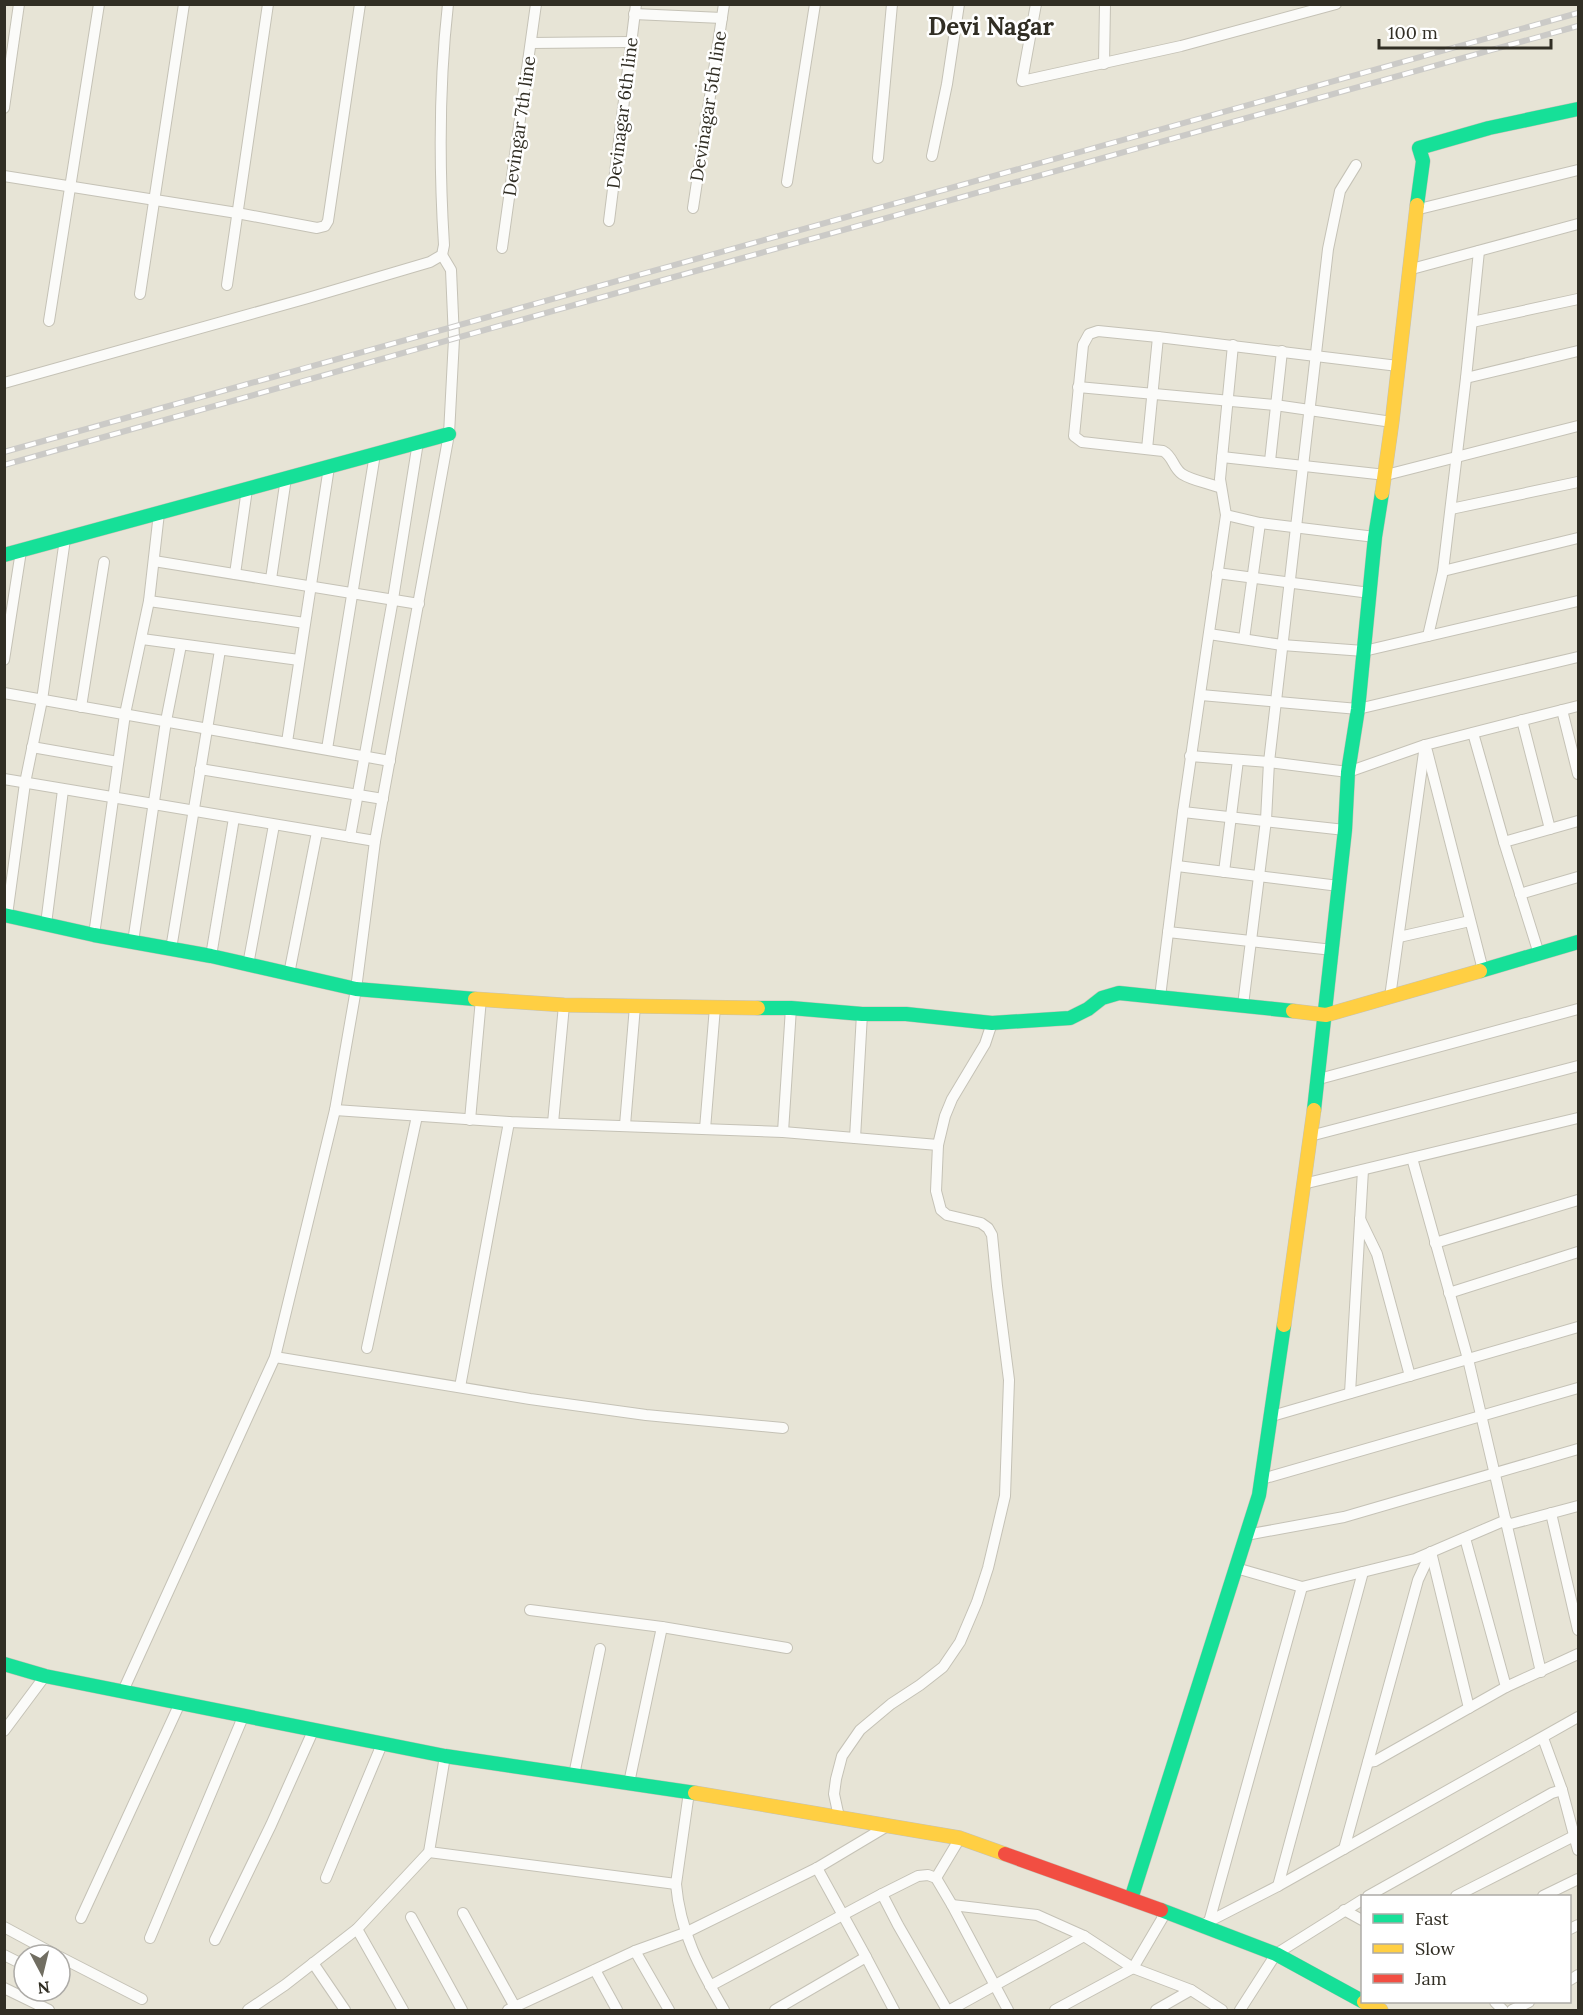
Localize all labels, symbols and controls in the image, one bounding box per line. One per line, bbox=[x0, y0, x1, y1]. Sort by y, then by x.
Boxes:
district label: Devi Nagar bbox=[928, 11, 1054, 42]
scale bar bbox=[1379, 12, 1552, 50]
text: 100 m bbox=[1388, 21, 1438, 44]
street label: Devinagar 5th line bbox=[685, 29, 731, 183]
street label: Devinagar 6th line bbox=[601, 36, 643, 190]
street label: Devingar 7th line bbox=[498, 54, 540, 198]
legend bbox=[1361, 1895, 1571, 2003]
text: Fast bbox=[1415, 1907, 1449, 1930]
text: Slow bbox=[1415, 1937, 1455, 1960]
north arrow bbox=[12, 1943, 72, 2003]
text: Jam bbox=[1414, 1967, 1447, 1990]
text: N bbox=[36, 1977, 51, 1999]

